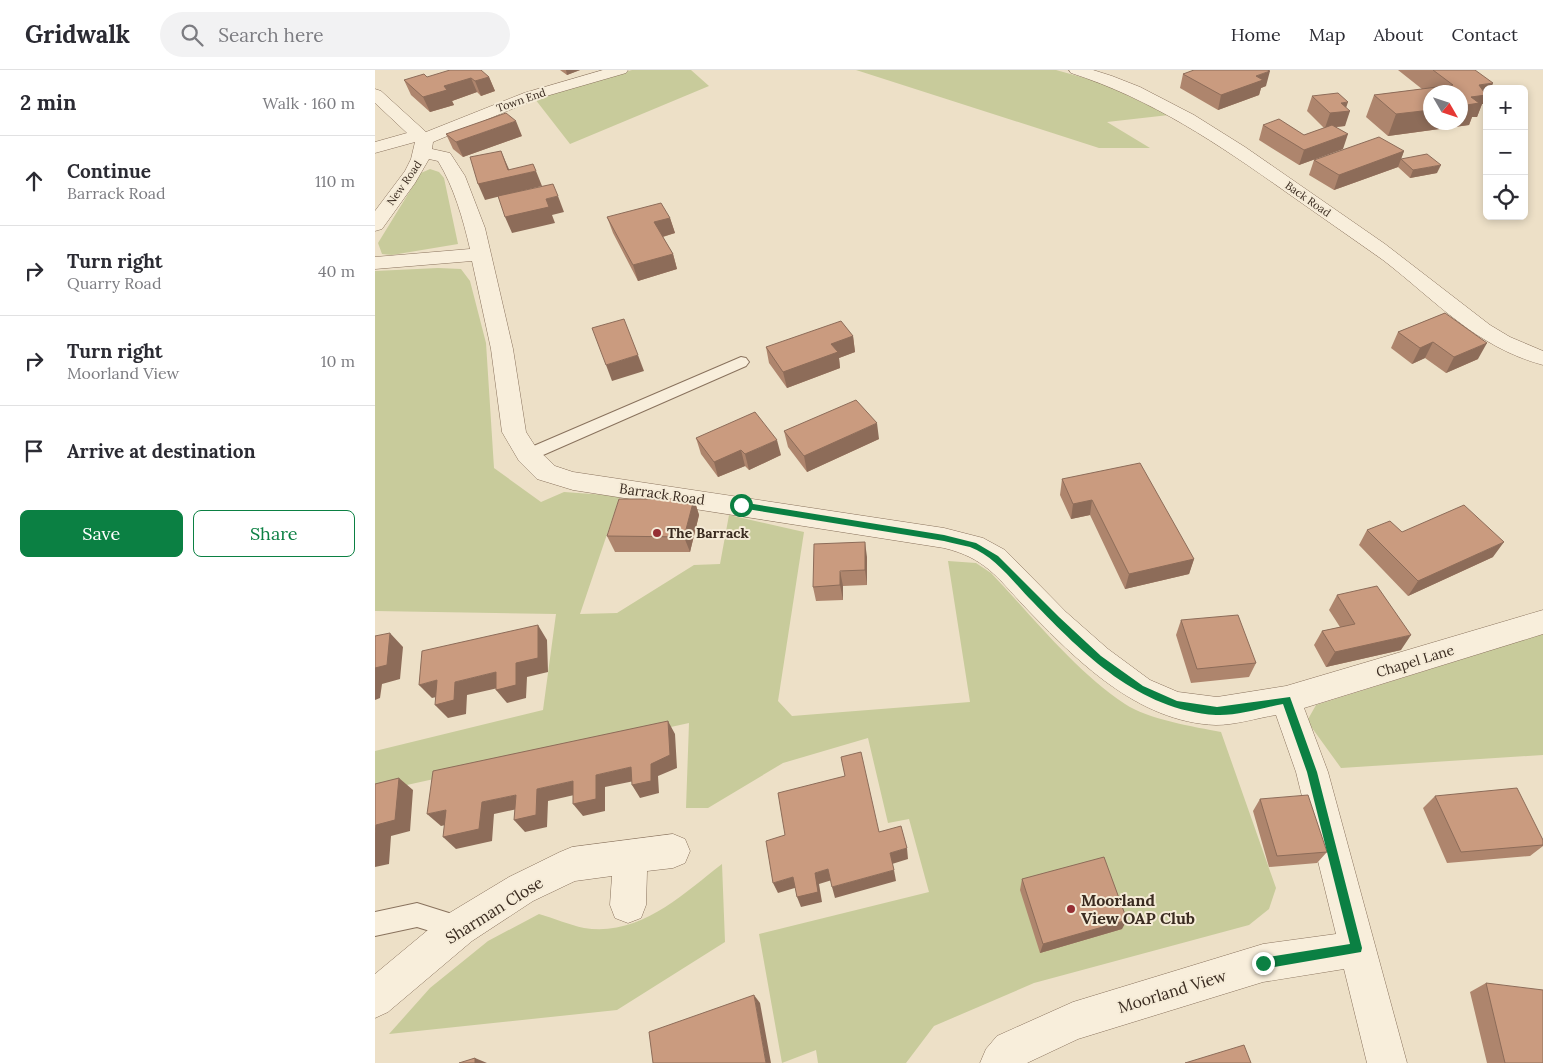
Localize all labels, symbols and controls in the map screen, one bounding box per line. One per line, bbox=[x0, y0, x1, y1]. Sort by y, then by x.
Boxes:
search box bbox=[160, 12, 510, 57]
text: Gridwalk bbox=[25, 19, 130, 50]
icon: search bbox=[178, 21, 206, 49]
text: Search here bbox=[218, 23, 324, 47]
text: Home bbox=[1231, 23, 1281, 46]
text: Map bbox=[1309, 23, 1345, 46]
text: About bbox=[1373, 23, 1423, 46]
text: Contact bbox=[1451, 23, 1518, 46]
street label: Town End bbox=[494, 85, 548, 115]
north arrow bbox=[1423, 85, 1468, 130]
map controls bbox=[1483, 85, 1528, 220]
button: + bbox=[1483, 85, 1528, 130]
text: 2 min bbox=[20, 89, 76, 116]
text: Walk · 160 m bbox=[263, 93, 355, 113]
button: − bbox=[1483, 130, 1528, 175]
street label: New Road bbox=[384, 158, 425, 208]
text: Continue bbox=[67, 159, 151, 183]
icon: ahead bbox=[20, 167, 48, 195]
text: 110 m bbox=[315, 171, 355, 191]
button: locate bbox=[1483, 175, 1528, 220]
street label: Back Road bbox=[1282, 178, 1334, 220]
text: Barrack Road bbox=[67, 183, 166, 203]
text: Turn right bbox=[67, 249, 163, 273]
icon: right bbox=[20, 257, 48, 285]
text: 40 m bbox=[318, 261, 355, 281]
text: Quarry Road bbox=[67, 273, 161, 293]
text: Turn right bbox=[67, 339, 163, 363]
icon: right bbox=[20, 347, 48, 375]
text: 10 m bbox=[321, 351, 355, 371]
text: Moorland View bbox=[67, 363, 179, 383]
icon: arrive bbox=[20, 437, 48, 465]
text: Arrive at destination bbox=[67, 439, 256, 463]
street label: Barrack Road bbox=[618, 479, 706, 509]
route start bbox=[730, 494, 753, 517]
button: Save bbox=[20, 510, 183, 557]
button: Share bbox=[193, 510, 355, 557]
place label: The Barrack bbox=[667, 524, 750, 542]
marker: The Barrack bbox=[651, 527, 663, 539]
street label: Chapel Lane bbox=[1374, 640, 1457, 681]
street label: Sharman Close bbox=[442, 872, 547, 948]
place label: Moorland View OAP Club bbox=[1081, 890, 1195, 928]
marker: Moorland View OAP Club bbox=[1065, 903, 1077, 915]
route end bbox=[1252, 952, 1275, 975]
street label: Moorland View bbox=[1115, 965, 1229, 1017]

